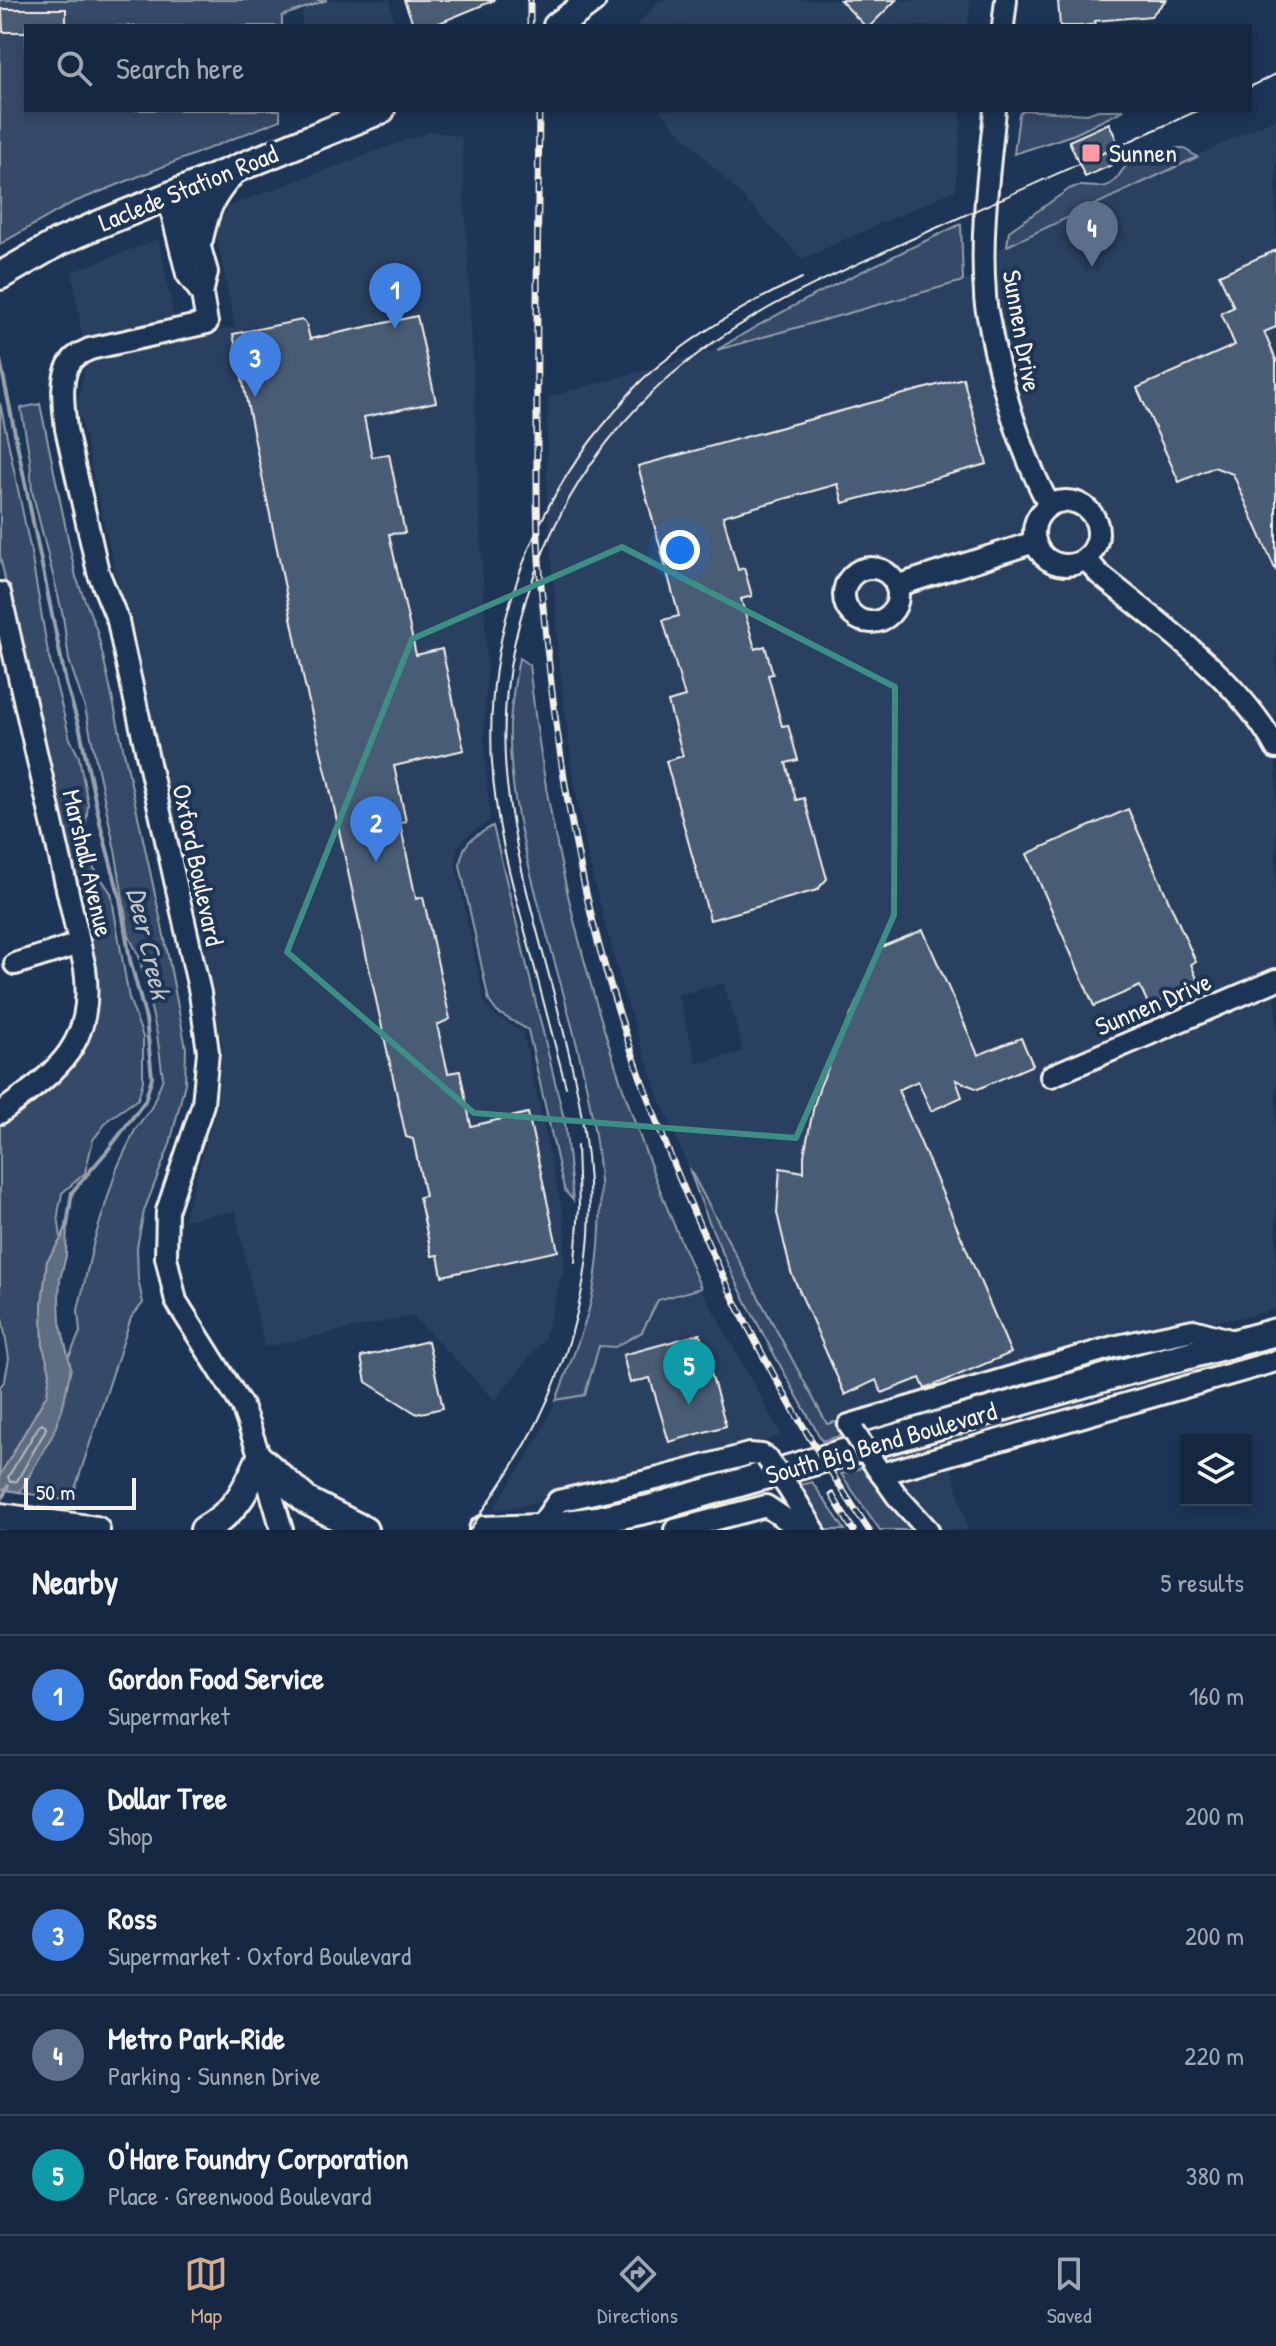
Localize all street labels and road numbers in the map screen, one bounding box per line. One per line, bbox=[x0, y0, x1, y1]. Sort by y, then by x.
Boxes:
street label: Laclede Station Road bbox=[93, 136, 283, 239]
street label: Sunnen Drive bbox=[995, 267, 1050, 394]
street label: Oxford Boulevard bbox=[164, 781, 233, 949]
street label: Marshall Avenue bbox=[55, 786, 122, 940]
street label: Sunnen Drive bbox=[1089, 963, 1216, 1044]
street label: South Big Bend Boulevard bbox=[761, 1393, 1000, 1492]

